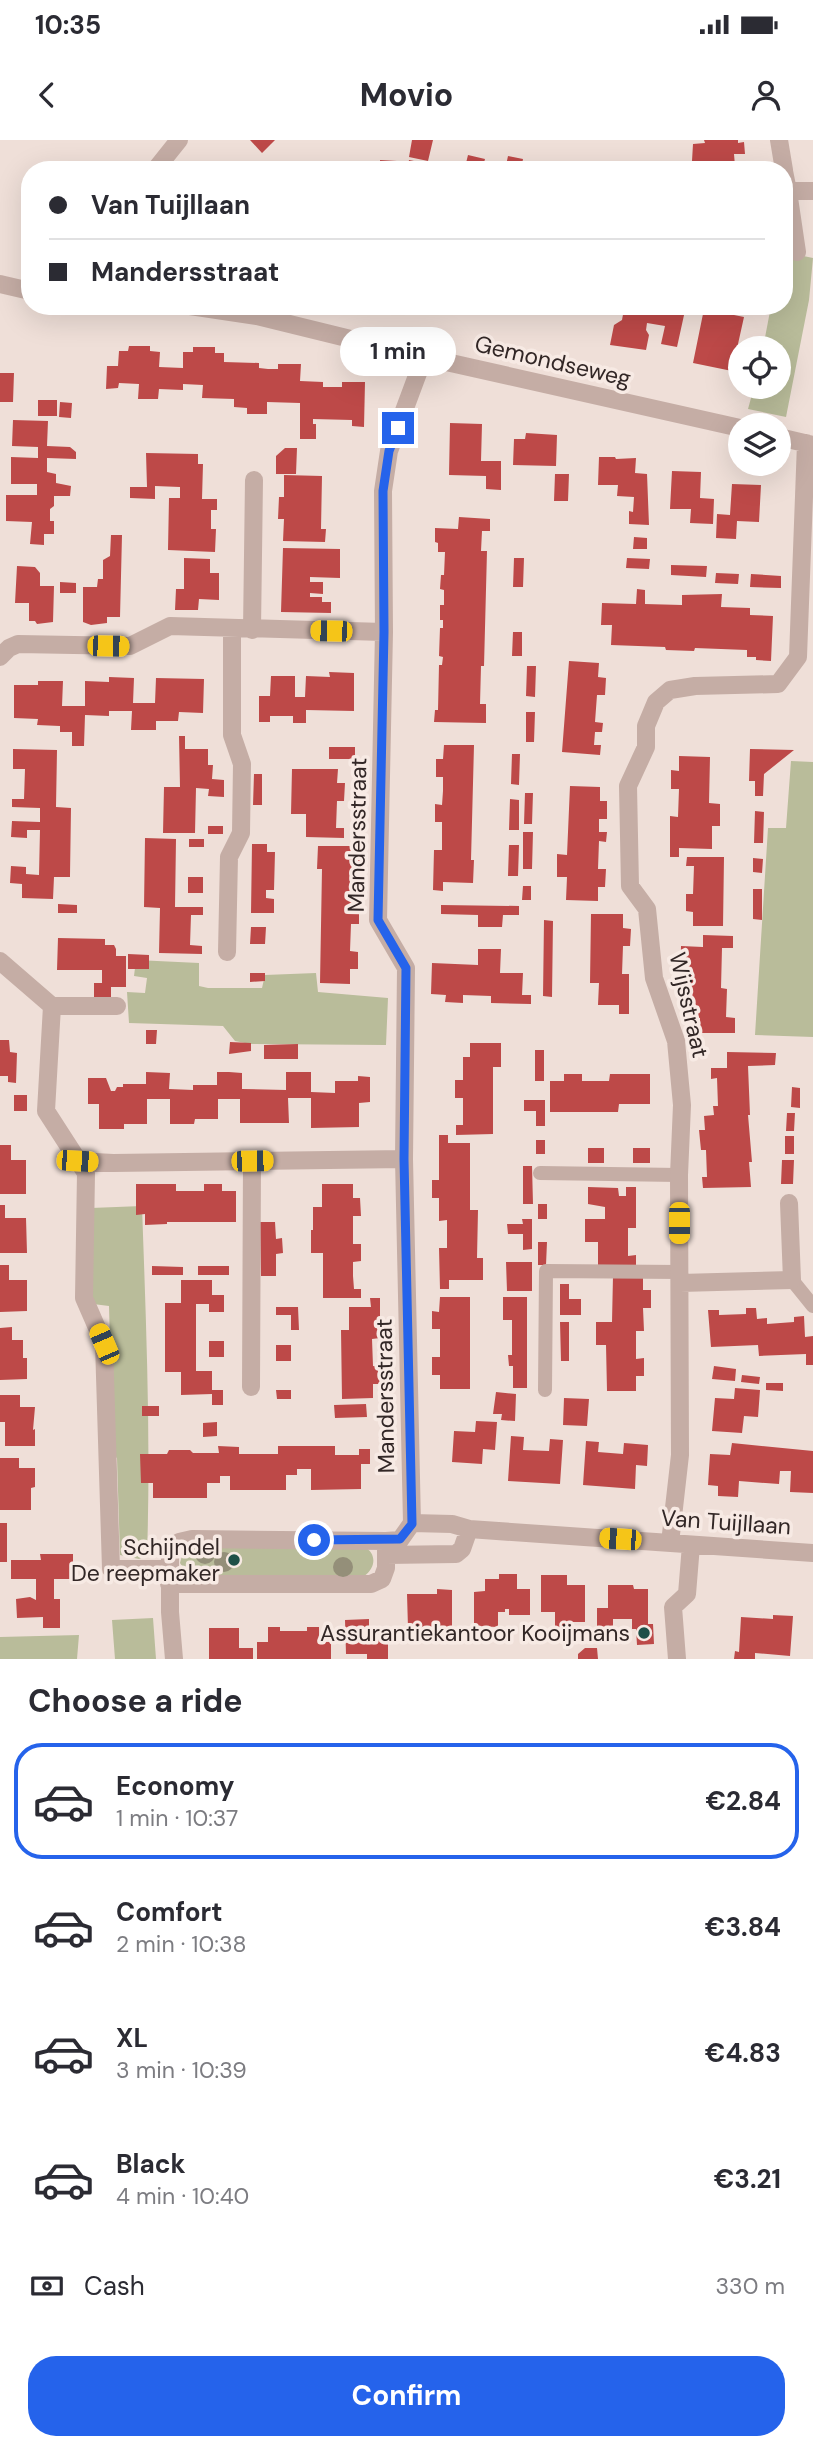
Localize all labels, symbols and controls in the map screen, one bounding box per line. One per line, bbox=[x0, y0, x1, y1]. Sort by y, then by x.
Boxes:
text: 10:35 bbox=[35, 8, 101, 42]
text: Movio bbox=[360, 74, 453, 116]
icon: back bbox=[28, 76, 66, 114]
icon: person bbox=[747, 76, 785, 114]
text: Van Tuijllaan bbox=[91, 188, 250, 222]
text: Mandersstraat bbox=[91, 255, 279, 289]
callout: 1 min bbox=[340, 327, 456, 376]
street label: Gemondseweg bbox=[472, 328, 634, 394]
text: 1 min bbox=[370, 336, 426, 366]
map controls bbox=[728, 336, 791, 476]
button: locate bbox=[728, 336, 791, 399]
route end bbox=[382, 412, 414, 444]
button: layers bbox=[728, 413, 791, 476]
car bbox=[310, 620, 353, 642]
car bbox=[87, 635, 130, 657]
street label: Mandersstraat bbox=[341, 757, 373, 913]
street label: Wijsstraat bbox=[662, 949, 716, 1061]
car bbox=[56, 1149, 99, 1173]
car bbox=[231, 1150, 274, 1172]
car bbox=[669, 1202, 690, 1244]
street label: Mandersstraat bbox=[369, 1318, 401, 1474]
car bbox=[87, 1321, 122, 1367]
street label: Van Tuijllaan bbox=[660, 1502, 792, 1542]
route start bbox=[298, 1524, 330, 1556]
car bbox=[599, 1527, 642, 1551]
place label: Schijndel De reepmaker bbox=[71, 1532, 220, 1588]
marker: Schijndel De reepmaker bbox=[226, 1552, 242, 1568]
place label: Assurantiekantoor Kooijmans bbox=[320, 1618, 630, 1648]
marker: Assurantiekantoor Kooijmans bbox=[636, 1625, 652, 1641]
text: Choose a ride bbox=[28, 1680, 243, 1722]
text: Economy bbox=[116, 1769, 234, 1803]
icon: car bbox=[32, 1770, 95, 1833]
text: €2.84 bbox=[706, 1784, 781, 1818]
text: 1 min · 10:37 bbox=[116, 1803, 238, 1833]
text: Comfort bbox=[116, 1895, 222, 1929]
icon: car bbox=[32, 1896, 95, 1959]
text: €3.84 bbox=[705, 1910, 781, 1944]
text: 2 min · 10:38 bbox=[116, 1929, 247, 1959]
text: XL bbox=[116, 2021, 148, 2055]
icon: car bbox=[32, 2022, 95, 2085]
text: €4.83 bbox=[705, 2036, 781, 2070]
text: 3 min · 10:39 bbox=[116, 2055, 247, 2085]
text: Black bbox=[116, 2147, 186, 2181]
icon: car bbox=[32, 2148, 95, 2211]
text: €3.21 bbox=[714, 2162, 781, 2196]
text: 4 min · 10:40 bbox=[116, 2181, 249, 2211]
icon: cash bbox=[28, 2267, 66, 2305]
text: Cash bbox=[84, 2269, 145, 2303]
text: 330 m bbox=[715, 2271, 785, 2301]
button: Confirm bbox=[28, 2356, 785, 2436]

